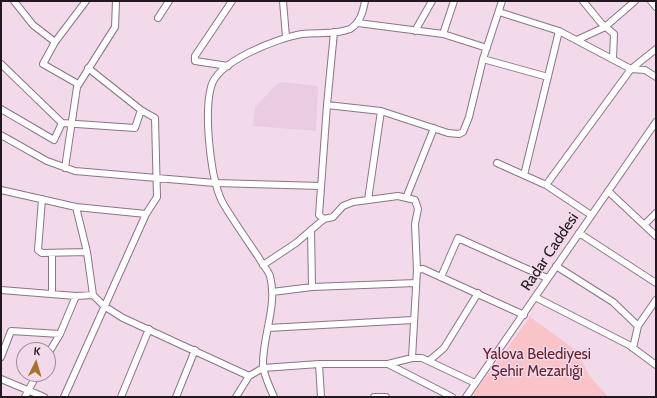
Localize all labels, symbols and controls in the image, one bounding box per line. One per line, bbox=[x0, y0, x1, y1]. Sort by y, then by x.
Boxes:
street label: Radar Caddesi bbox=[517, 210, 583, 294]
north arrow bbox=[16, 342, 56, 382]
text: K bbox=[33, 344, 41, 358]
park label: Yalova Belediyesi Şehir Mezarlığı bbox=[483, 346, 591, 381]

